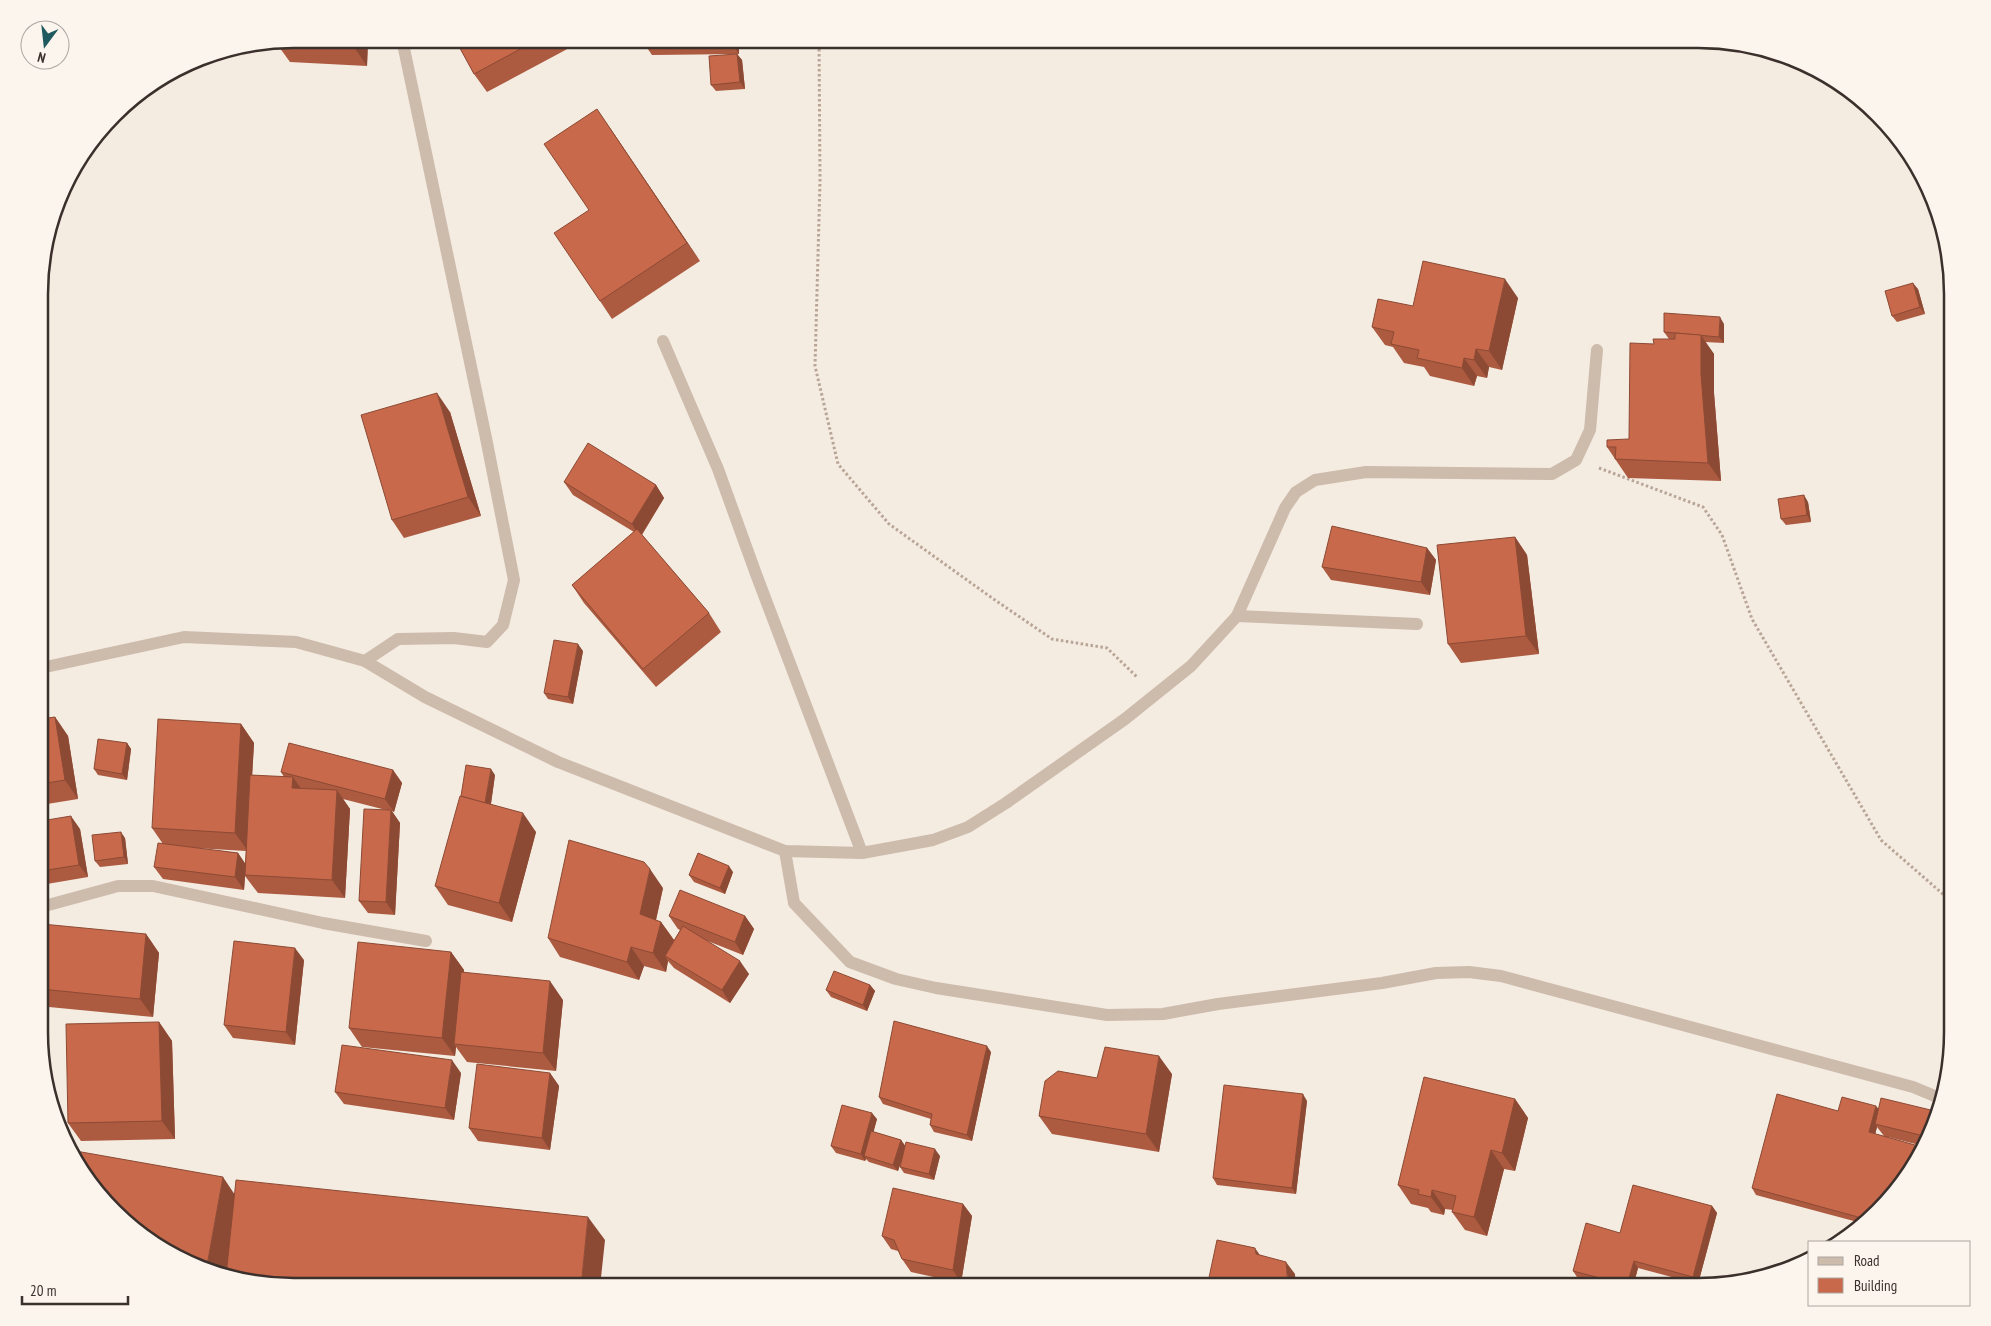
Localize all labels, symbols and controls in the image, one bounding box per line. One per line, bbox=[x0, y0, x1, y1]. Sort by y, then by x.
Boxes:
north arrow bbox=[20, 20, 70, 70]
text: N bbox=[36, 48, 48, 67]
legend bbox=[1808, 1241, 1971, 1306]
text: Road bbox=[1854, 1251, 1880, 1270]
scale bar bbox=[22, 1274, 129, 1306]
text: Building bbox=[1854, 1276, 1897, 1295]
text: 20 m bbox=[30, 1281, 56, 1300]

